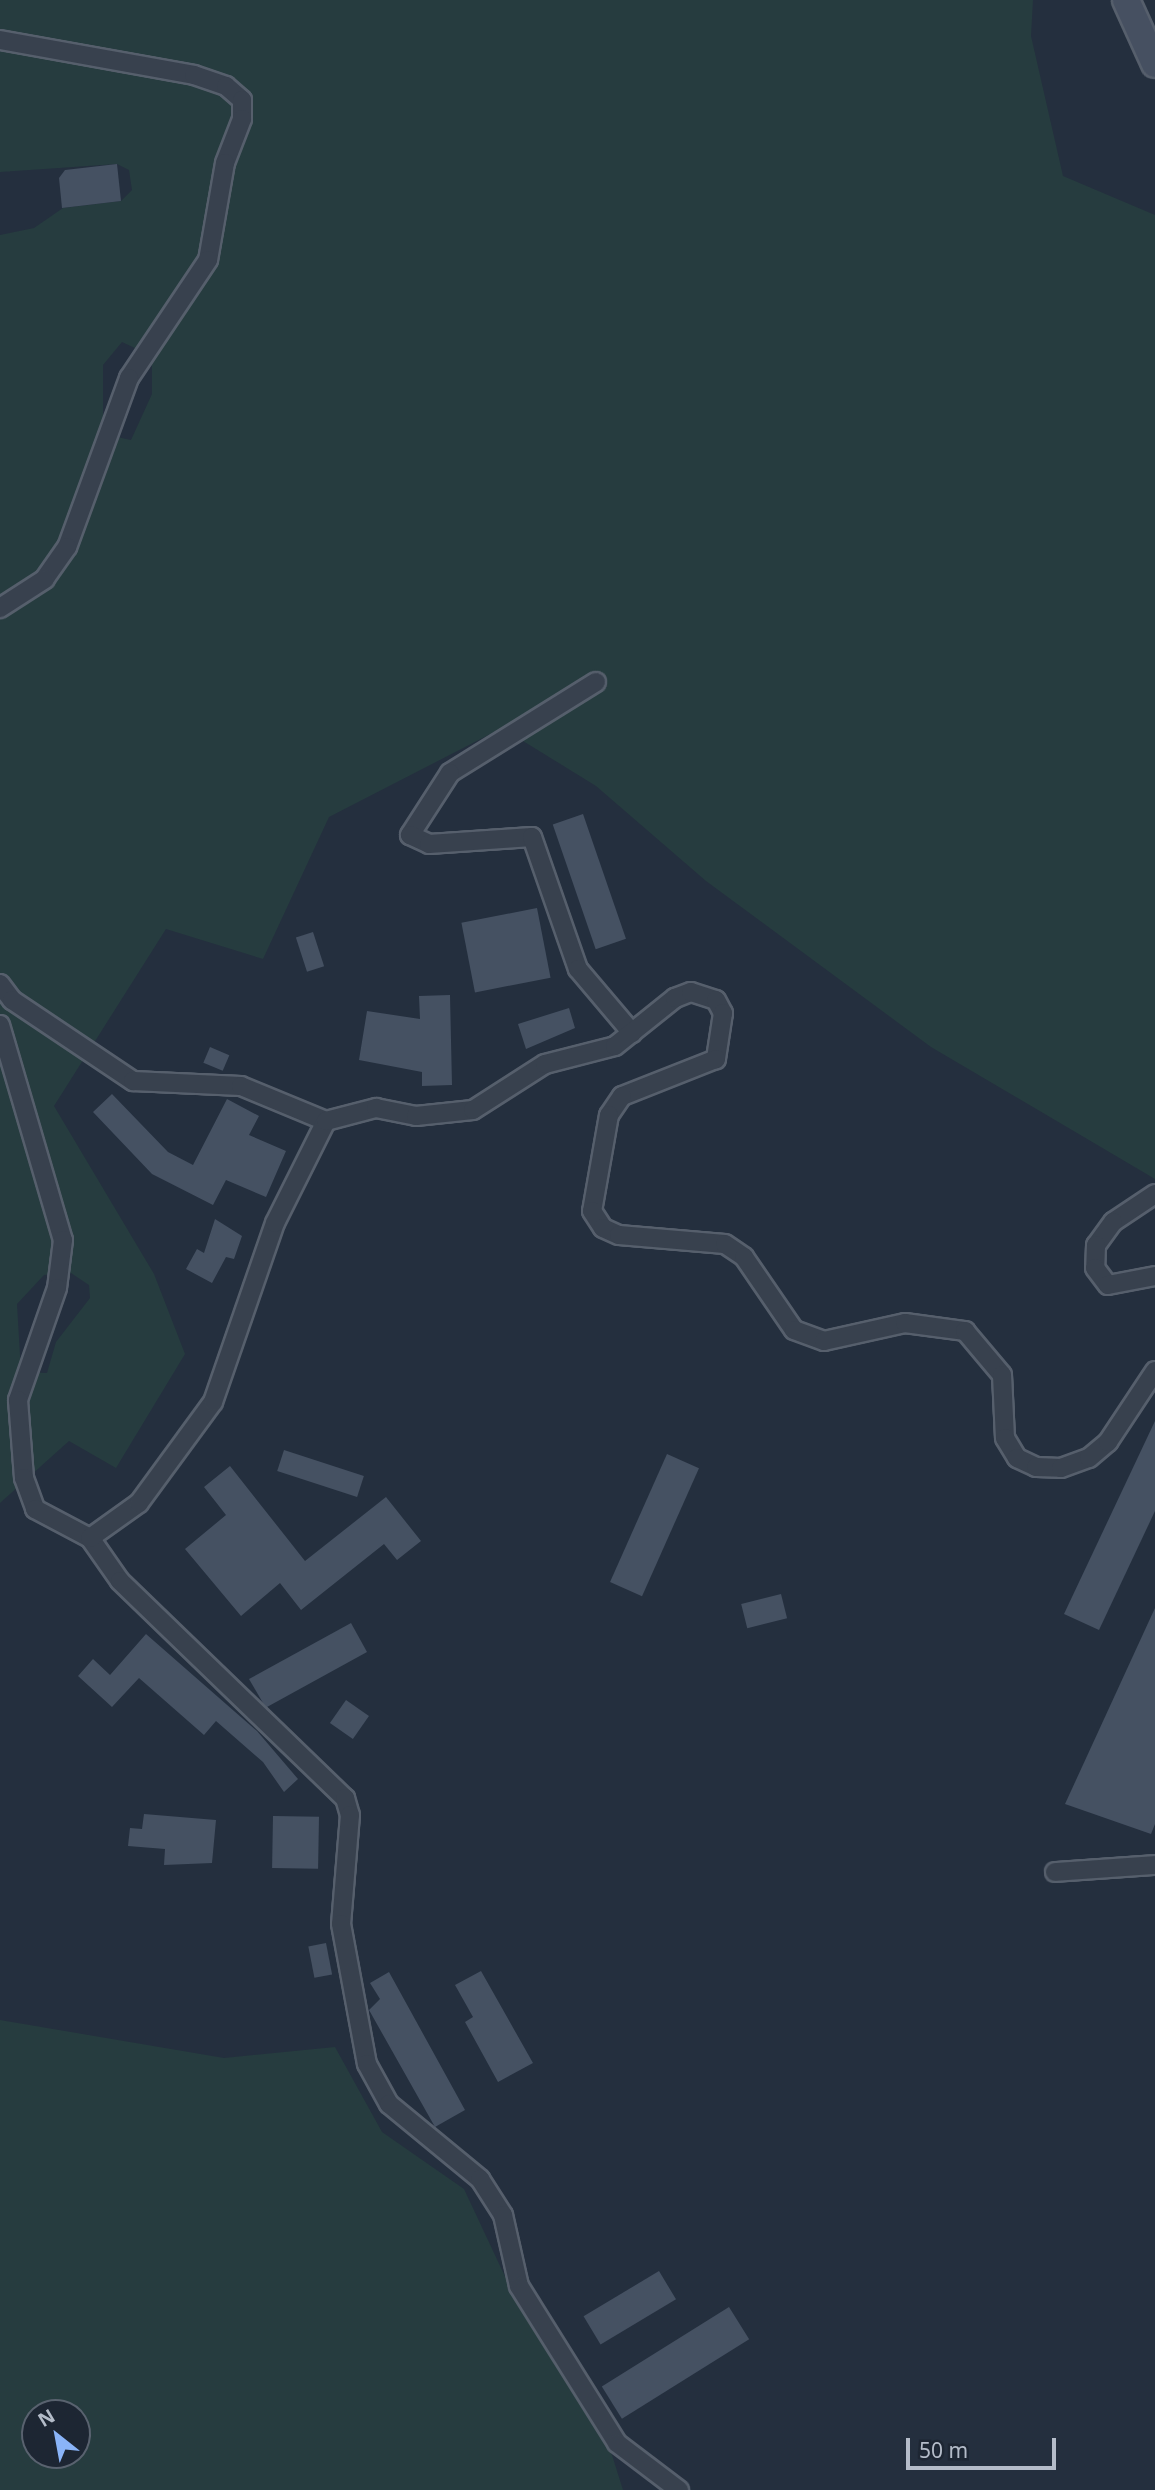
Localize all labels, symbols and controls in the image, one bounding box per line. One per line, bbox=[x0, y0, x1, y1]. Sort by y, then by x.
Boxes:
north arrow bbox=[21, 2399, 91, 2469]
text: N bbox=[33, 2403, 60, 2433]
scale bar bbox=[910, 2424, 1060, 2468]
text: 50 m bbox=[919, 2436, 968, 2464]

